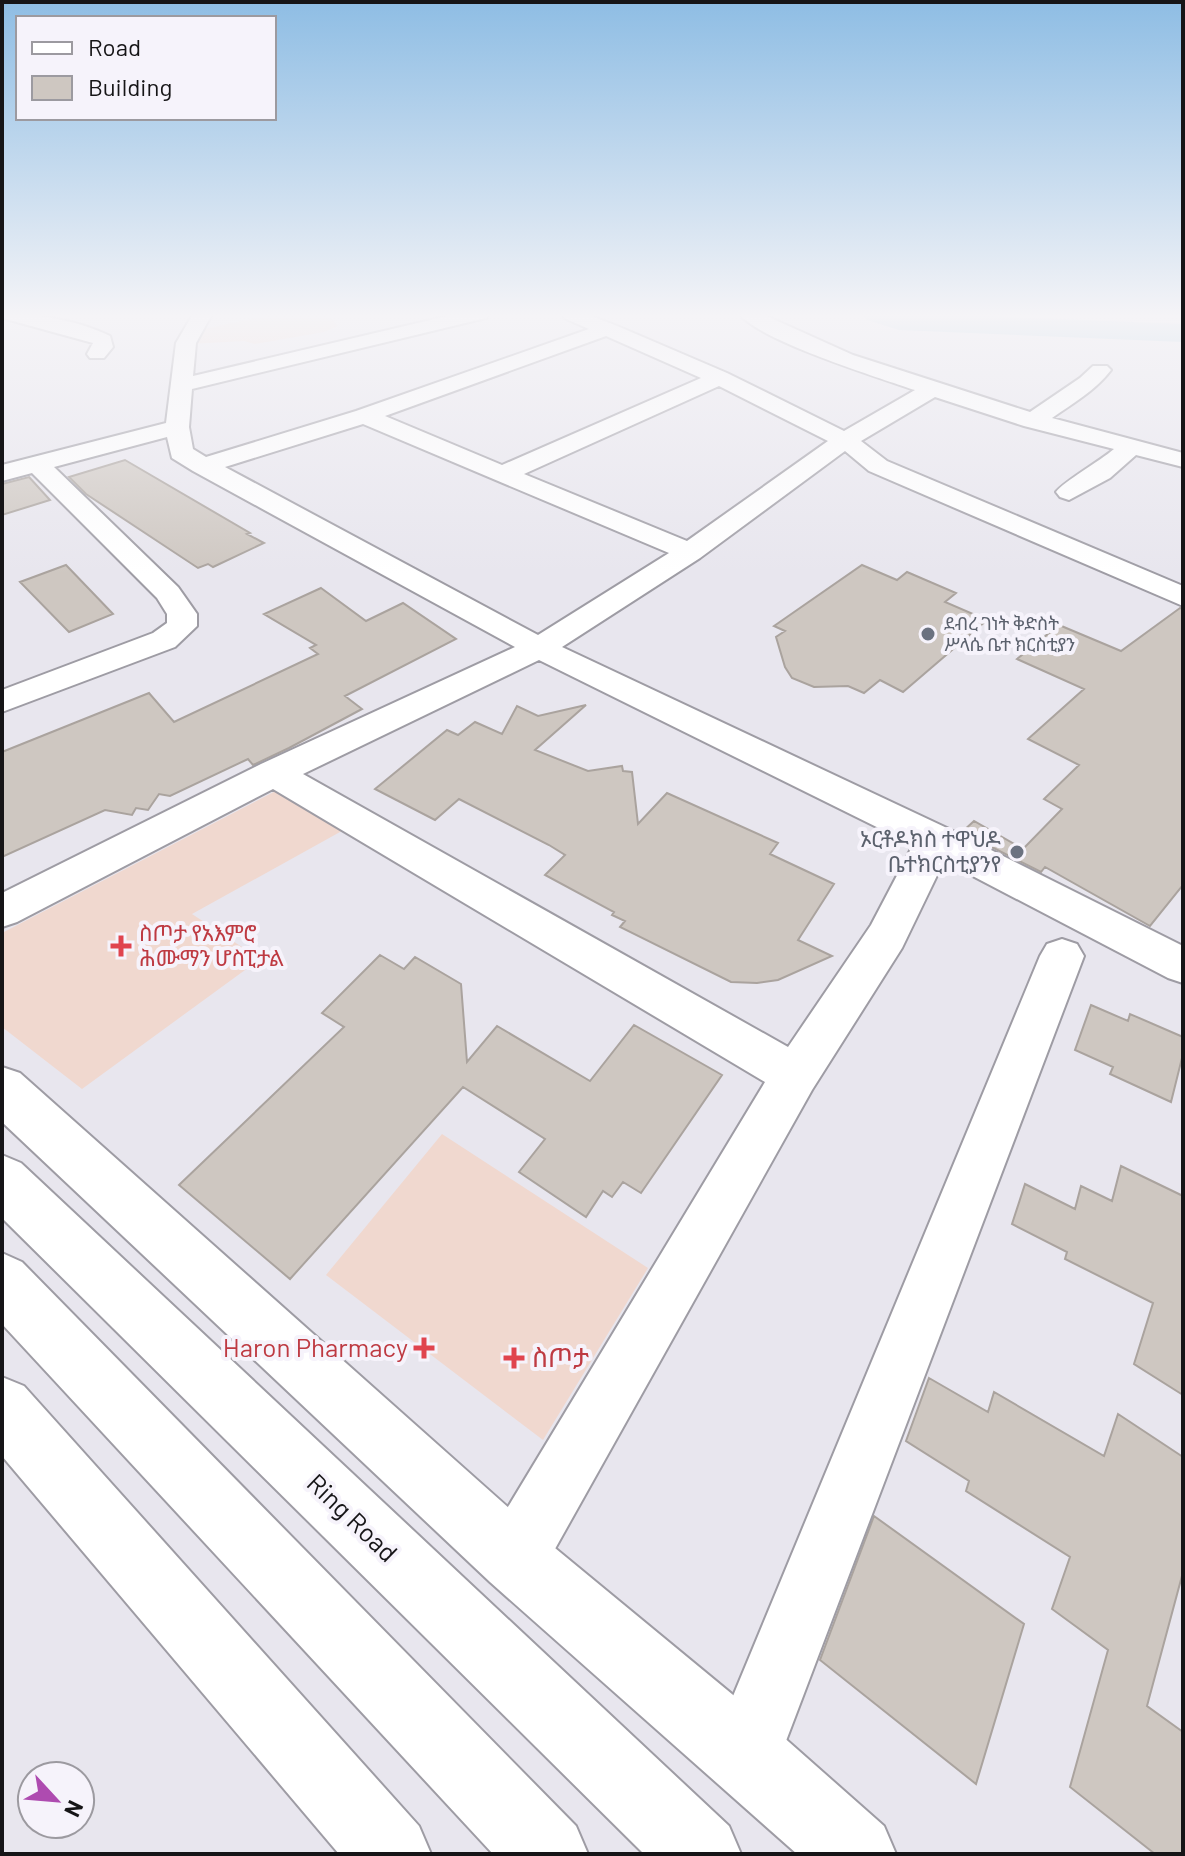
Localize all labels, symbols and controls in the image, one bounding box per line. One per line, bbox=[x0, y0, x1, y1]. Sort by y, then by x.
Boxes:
legend bbox=[16, 16, 276, 120]
text: Road bbox=[88, 32, 141, 61]
text: Building bbox=[88, 72, 172, 101]
place label: ደብረ ገነት ቅድስት ሥላሴ ቤተ ክርስቲያን bbox=[944, 612, 1075, 655]
marker: ደብረ ገነት ቅድስት ሥላሴ ቤተ ክርስቲያን bbox=[919, 625, 937, 643]
place label: ኦርቶዶክስ ተዋህዶ ቤተክርስቲያንየ bbox=[860, 825, 1001, 876]
marker: ኦርቶዶክስ ተዋህዶ ቤተክርስቲያንየ bbox=[1008, 843, 1026, 861]
place label: ስጦታ የአእምሮ ሕሙማን ሆስፒታል bbox=[139, 919, 284, 970]
marker: ስጦታ የአእምሮ ሕሙማን ሆስፒታል bbox=[110, 935, 132, 957]
place label: Haron Pharmacy bbox=[223, 1331, 408, 1362]
marker: Haron Pharmacy bbox=[415, 1339, 433, 1357]
place label: ስጦታ bbox=[532, 1341, 589, 1372]
marker: ስጦታ bbox=[503, 1347, 525, 1369]
street label: Ring Road bbox=[302, 1466, 405, 1567]
north arrow bbox=[16, 1760, 96, 1840]
text: N bbox=[60, 1797, 90, 1821]

